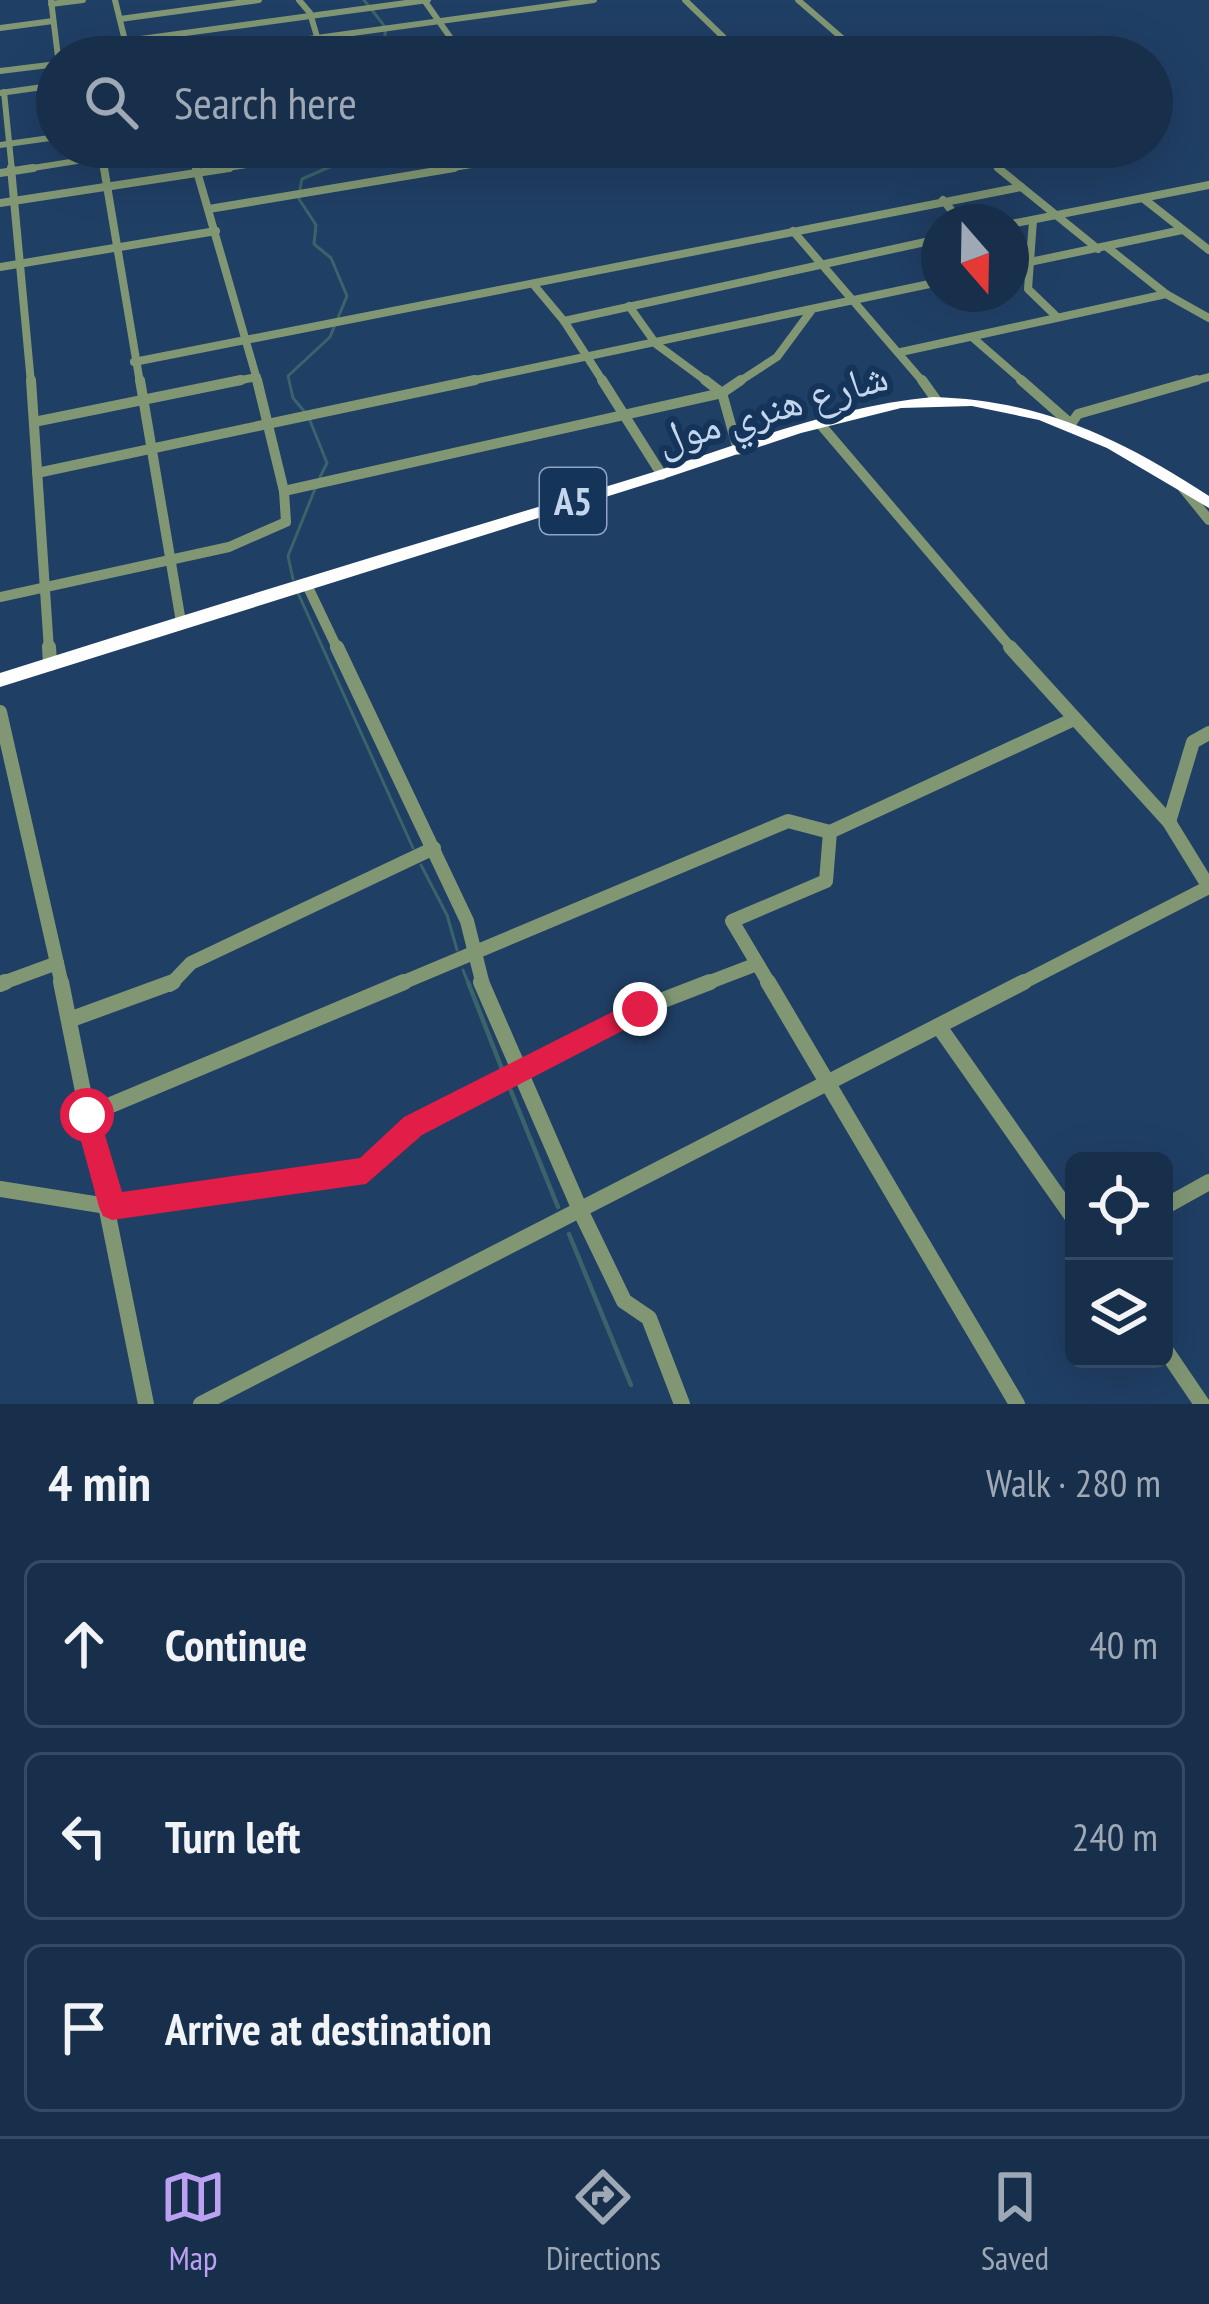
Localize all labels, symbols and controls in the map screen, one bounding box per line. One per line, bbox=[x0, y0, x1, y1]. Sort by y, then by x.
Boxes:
search box bbox=[36, 36, 1173, 168]
icon: search bbox=[78, 69, 144, 135]
text: Search here bbox=[174, 73, 357, 131]
north arrow bbox=[921, 204, 1029, 312]
street label: شارع هنري مول bbox=[650, 347, 896, 472]
road number: A5 bbox=[540, 468, 606, 534]
route end bbox=[613, 982, 667, 1036]
route start bbox=[60, 1088, 114, 1142]
map controls bbox=[1065, 1152, 1173, 1368]
button: locate bbox=[1065, 1152, 1173, 1260]
button: layers bbox=[1065, 1260, 1173, 1368]
text: 4 min bbox=[48, 1449, 151, 1515]
text: Walk · 280 m bbox=[986, 1457, 1161, 1508]
icon: ahead bbox=[51, 1611, 117, 1677]
text: Continue bbox=[165, 1615, 307, 1673]
text: 40 m bbox=[1089, 1619, 1158, 1670]
icon: left bbox=[51, 1803, 117, 1869]
text: Turn left bbox=[165, 1807, 300, 1865]
text: 240 m bbox=[1072, 1811, 1158, 1862]
icon: arrive bbox=[51, 1995, 117, 2061]
text: Arrive at destination bbox=[165, 1999, 492, 2057]
tab: Map bbox=[160, 2164, 226, 2279]
tab: Directions bbox=[546, 2164, 661, 2279]
tab: Saved bbox=[981, 2164, 1049, 2279]

